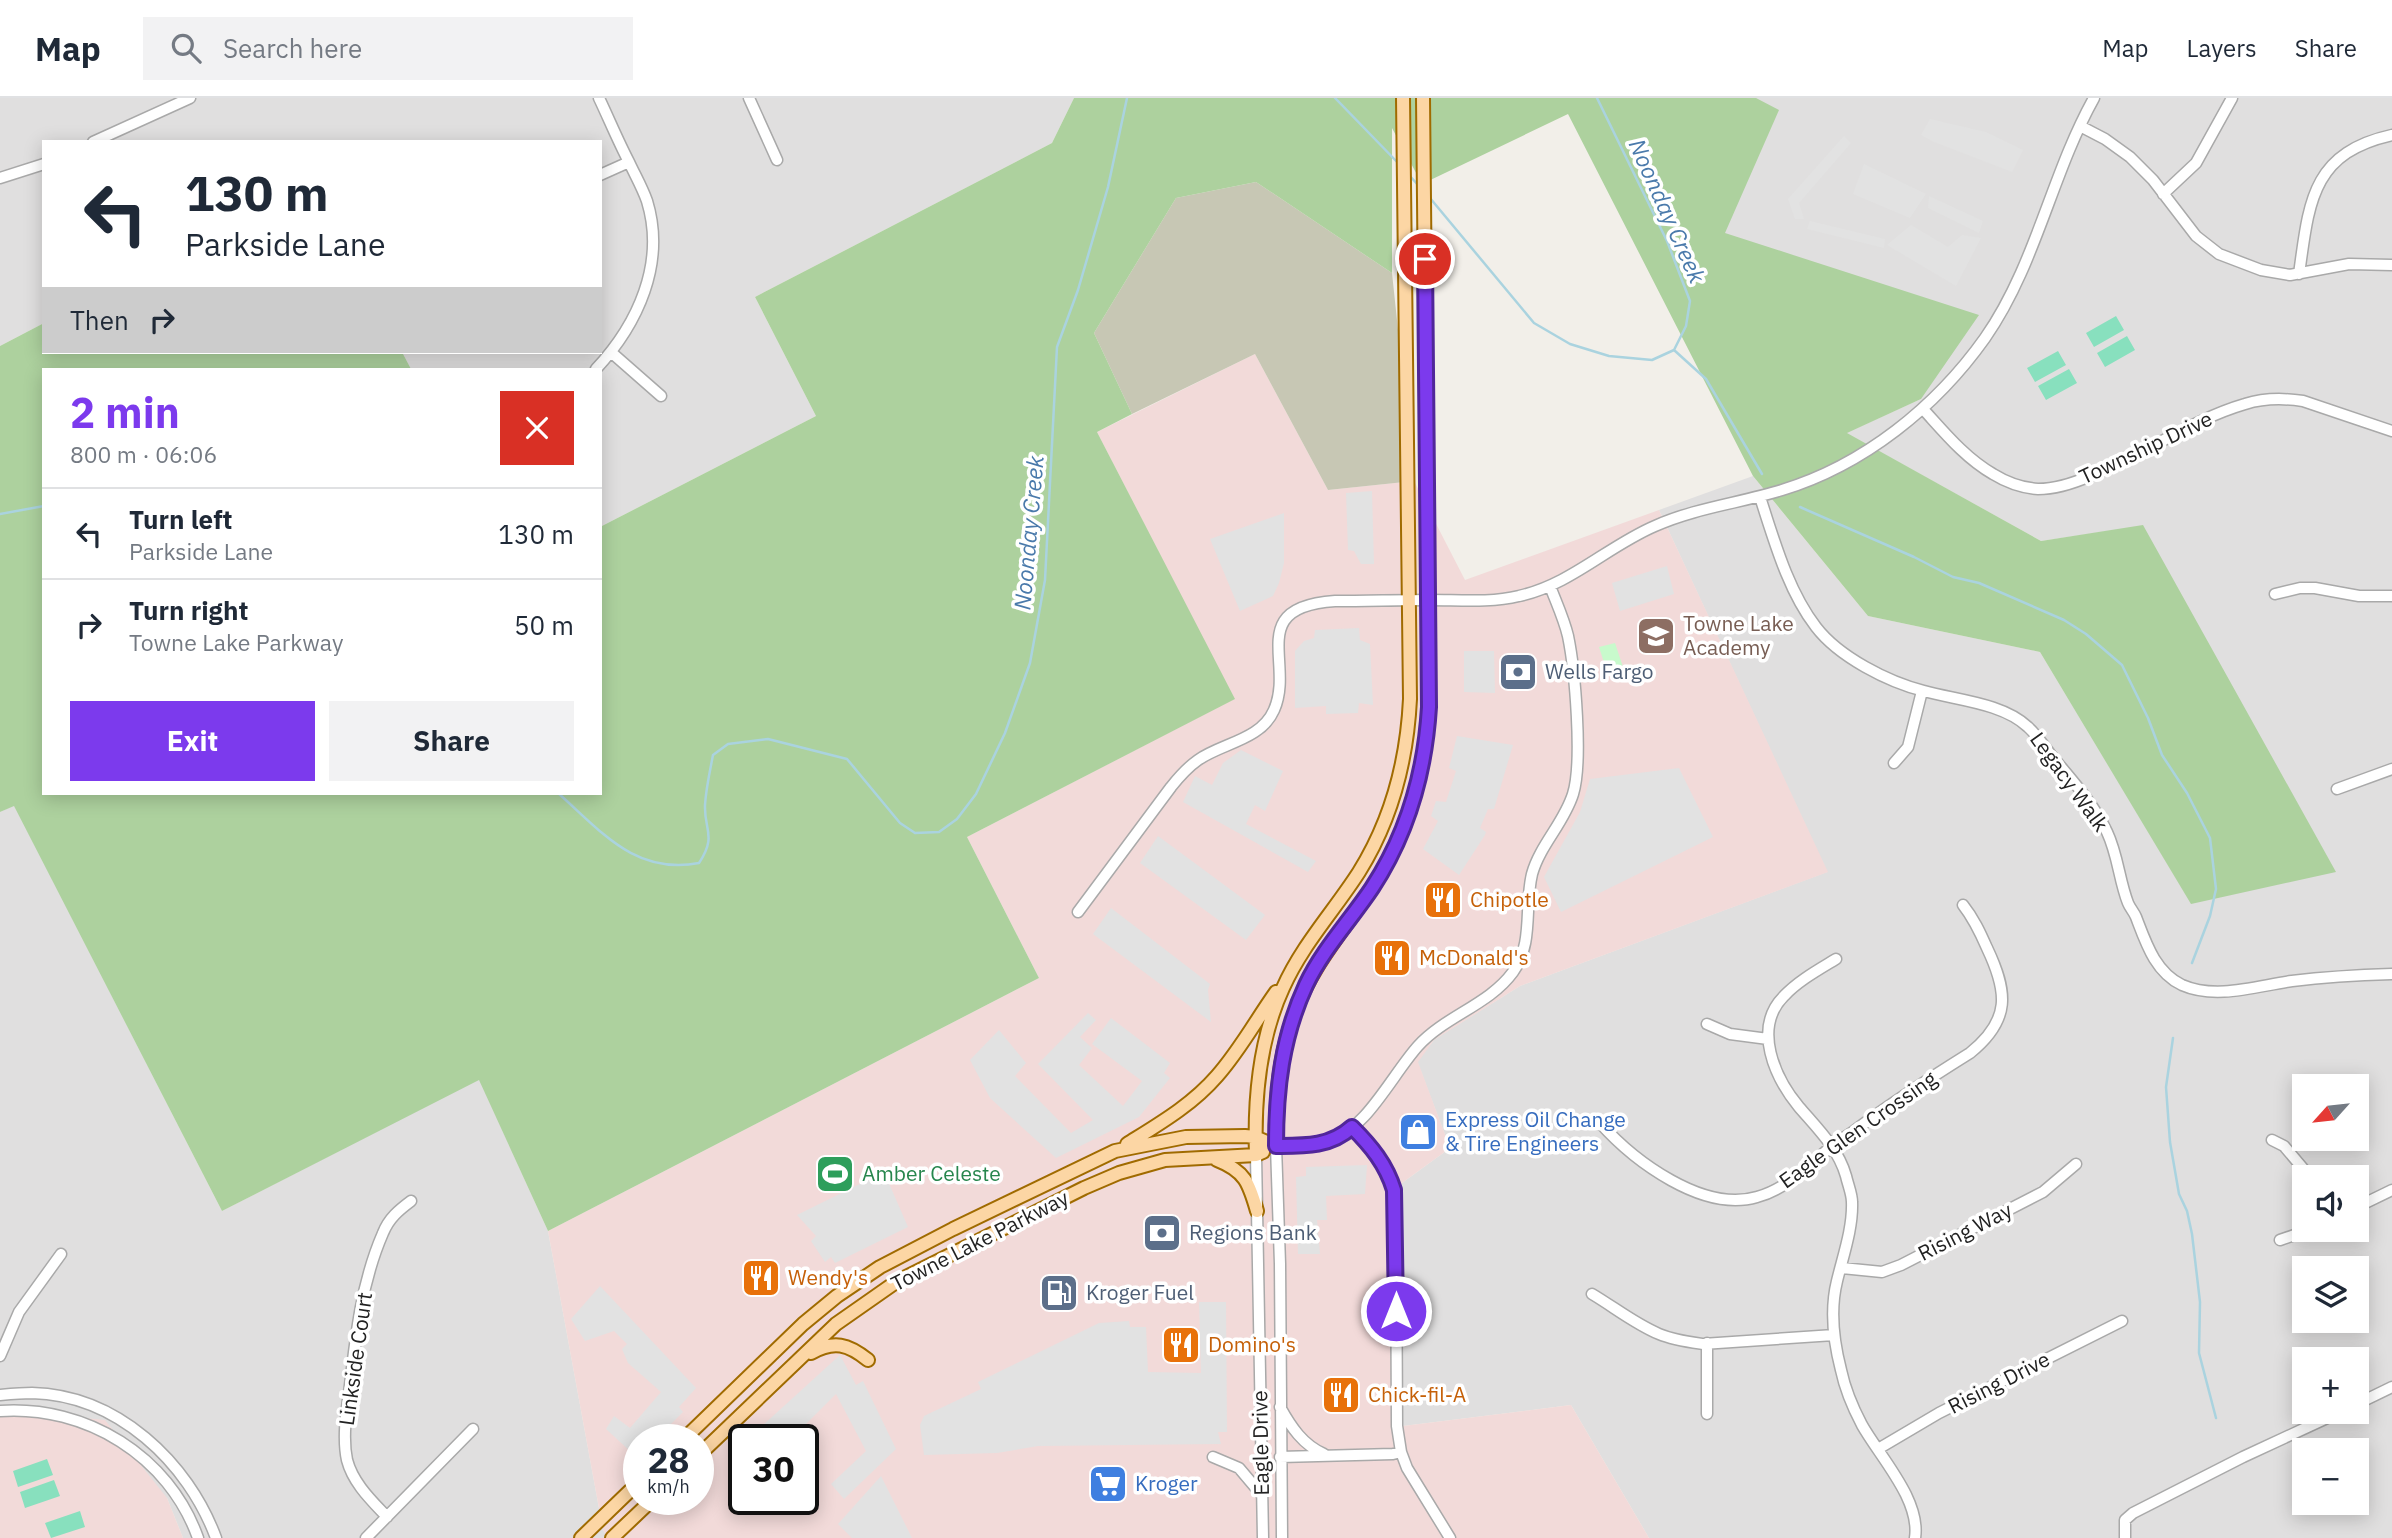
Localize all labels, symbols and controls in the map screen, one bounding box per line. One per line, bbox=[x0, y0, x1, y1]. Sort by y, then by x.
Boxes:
search box bbox=[143, 17, 633, 80]
text: Map bbox=[35, 27, 101, 70]
icon: search bbox=[167, 29, 205, 67]
text: Search here bbox=[223, 31, 362, 65]
text: Map bbox=[2102, 32, 2149, 64]
text: Layers bbox=[2187, 32, 2257, 64]
text: Share bbox=[2295, 32, 2357, 64]
water label: Noonday Creek bbox=[1623, 134, 1714, 288]
text: 130 m bbox=[185, 161, 329, 224]
icon: left bbox=[70, 168, 161, 259]
text: Parkside Lane bbox=[185, 223, 386, 265]
pin bbox=[1395, 229, 1455, 289]
icon: arrive bbox=[1406, 240, 1444, 278]
icon: right bbox=[143, 301, 181, 339]
text: Then bbox=[70, 303, 129, 337]
text: 2 min bbox=[70, 385, 180, 440]
button: close bbox=[500, 391, 574, 465]
street label: Township Drive bbox=[2075, 404, 2217, 490]
text: 800 m · 06:06 bbox=[70, 439, 217, 469]
water label: Noonday Creek bbox=[1006, 453, 1050, 611]
text: Turn left bbox=[129, 502, 232, 536]
icon: left bbox=[70, 515, 108, 553]
text: 130 m bbox=[498, 517, 574, 551]
text: Parkside Lane bbox=[129, 536, 273, 566]
text: Turn right bbox=[129, 593, 248, 627]
icon: right bbox=[70, 606, 108, 644]
text: 50 m bbox=[514, 608, 574, 642]
place label: Towne Lake Academy bbox=[1683, 609, 1794, 661]
school or university icon: Towne Lake Academy bbox=[1635, 615, 1677, 657]
text: Towne Lake Parkway bbox=[129, 627, 343, 657]
bank icon: Wells Fargo bbox=[1497, 651, 1539, 693]
place label: Wells Fargo bbox=[1545, 657, 1654, 685]
button: Exit bbox=[70, 701, 315, 781]
button: Share bbox=[329, 701, 574, 781]
street label: Legacy Walk bbox=[2024, 726, 2115, 837]
restaurant icon: Chipotle bbox=[1422, 879, 1464, 921]
place label: Chipotle bbox=[1470, 885, 1549, 913]
restaurant icon: McDonald's bbox=[1371, 937, 1413, 979]
place label: McDonald's bbox=[1419, 943, 1529, 971]
street label: Eagle Glen Crossing bbox=[1773, 1064, 1942, 1194]
north arrow bbox=[2292, 1074, 2370, 1152]
map controls bbox=[2292, 1074, 2369, 1515]
place label: Express Oil Change & Tire Engineers bbox=[1445, 1105, 1626, 1157]
shop icon: Express Oil Change & Tire Engineers bbox=[1397, 1111, 1439, 1153]
sports icon: Amber Celeste bbox=[814, 1153, 856, 1195]
place label: Amber Celeste bbox=[862, 1159, 1001, 1187]
button: sound bbox=[2292, 1165, 2369, 1242]
street label: Towne Lake Parkway bbox=[886, 1183, 1074, 1297]
street label: Rising Way bbox=[1913, 1195, 2017, 1267]
bank icon: Regions Bank bbox=[1141, 1212, 1183, 1254]
place label: Regions Bank bbox=[1189, 1218, 1317, 1246]
button: layers bbox=[2292, 1256, 2369, 1333]
restaurant icon: Wendy's bbox=[740, 1257, 782, 1299]
place label: Wendy's bbox=[788, 1263, 868, 1291]
fuel station icon: Kroger Fuel bbox=[1038, 1272, 1080, 1314]
position arrow bbox=[1359, 1274, 1433, 1348]
place label: Kroger Fuel bbox=[1086, 1278, 1194, 1306]
street label: Linkside Court bbox=[332, 1290, 378, 1427]
restaurant icon: Domino's bbox=[1160, 1324, 1202, 1366]
place label: Domino's bbox=[1208, 1330, 1296, 1358]
street label: Rising Drive bbox=[1943, 1344, 2054, 1420]
button: + bbox=[2292, 1347, 2369, 1424]
restaurant icon: Chick-fil-A bbox=[1320, 1374, 1362, 1416]
place label: Chick-fil-A bbox=[1368, 1380, 1466, 1408]
street label: Eagle Drive bbox=[1245, 1390, 1275, 1496]
speed limit sign: 30 bbox=[728, 1424, 819, 1515]
text: 28 bbox=[647, 1437, 690, 1483]
button: − bbox=[2292, 1438, 2369, 1515]
supermarket icon: Kroger bbox=[1087, 1463, 1129, 1505]
place label: Kroger bbox=[1135, 1469, 1198, 1497]
text: km/h bbox=[647, 1475, 690, 1498]

